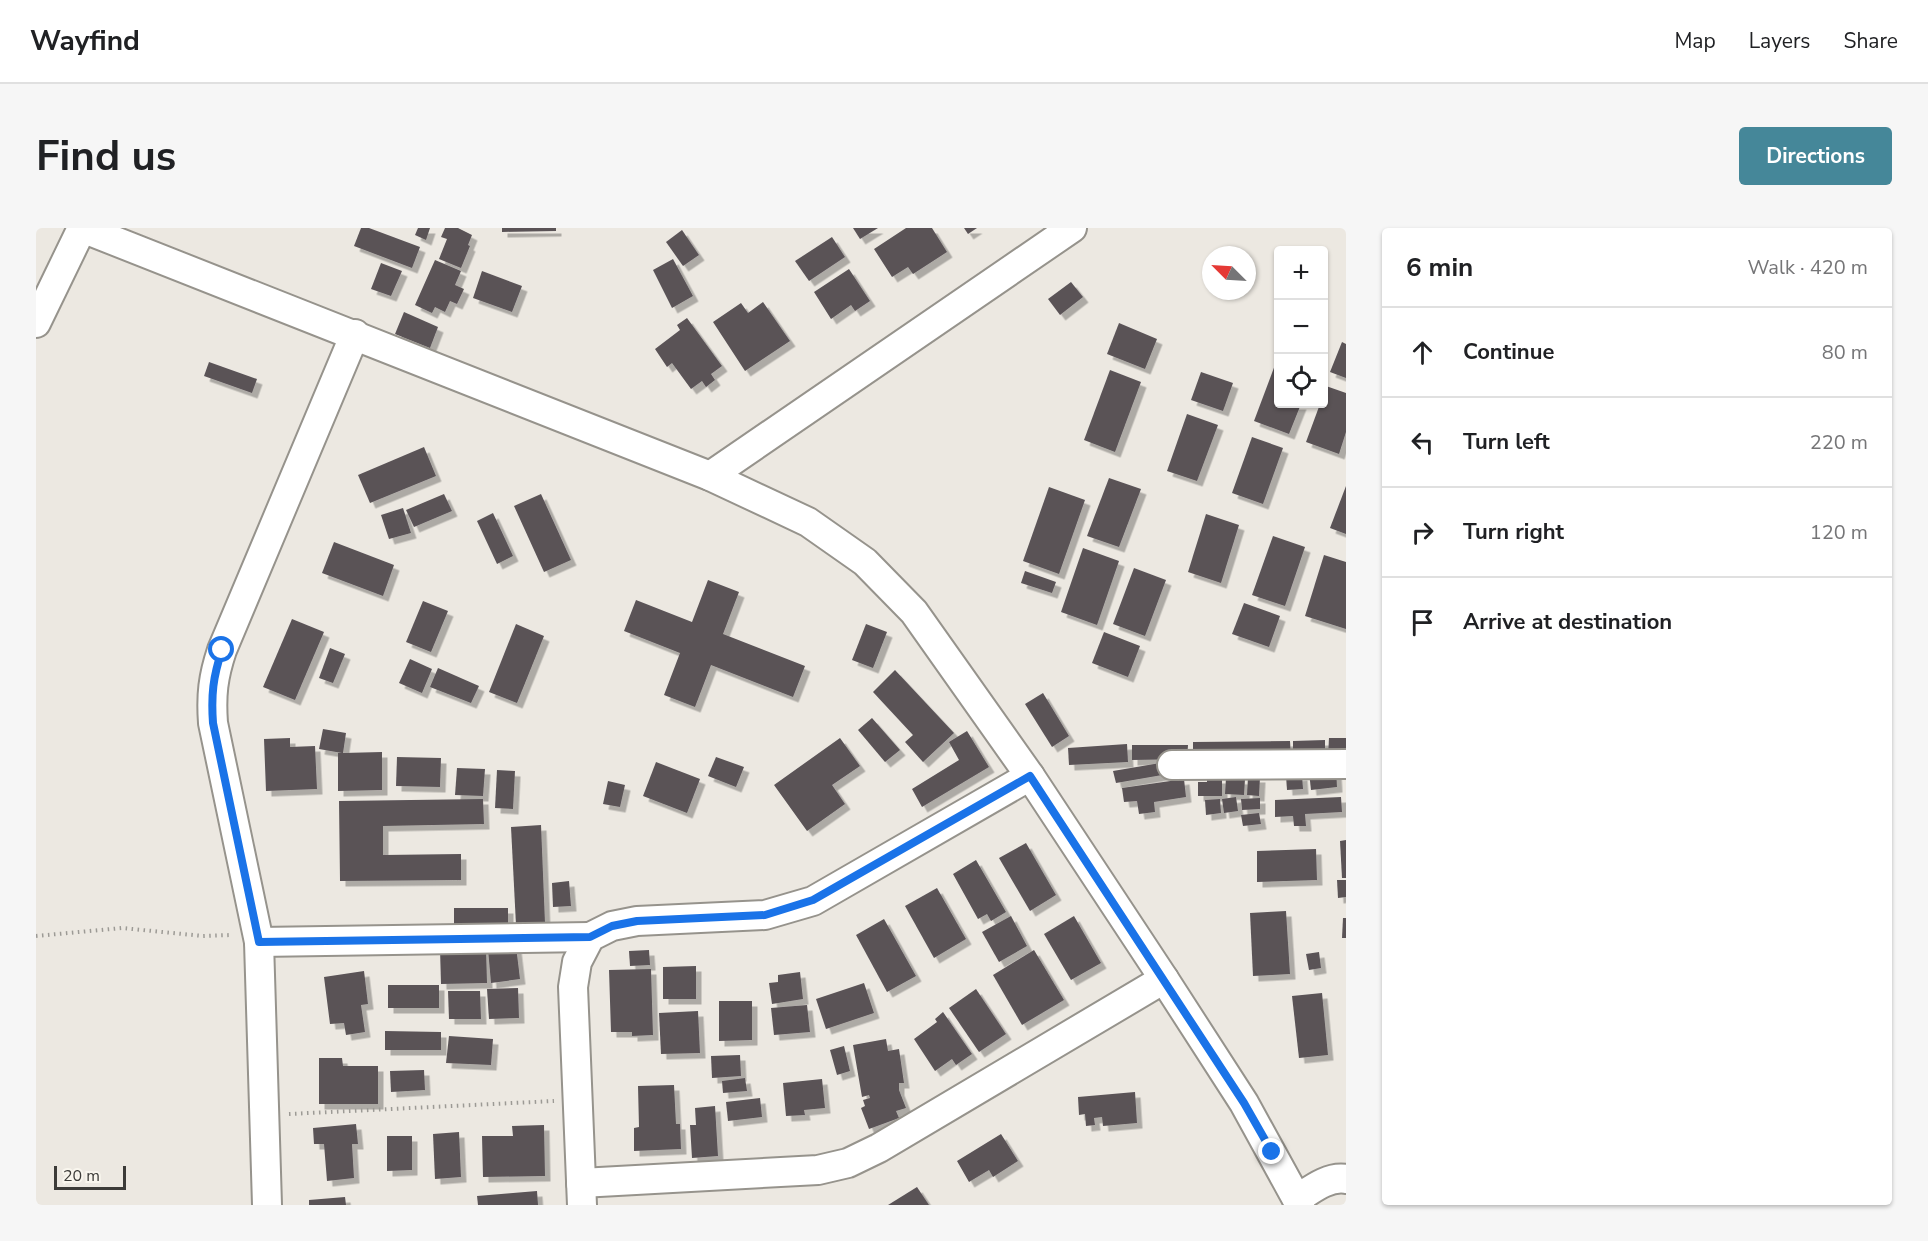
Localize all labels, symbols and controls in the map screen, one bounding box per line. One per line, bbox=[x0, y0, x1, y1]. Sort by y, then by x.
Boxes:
text: Wayfind bbox=[30, 22, 140, 60]
text: Map bbox=[1674, 27, 1716, 55]
text: Layers bbox=[1749, 27, 1810, 55]
text: Share bbox=[1843, 27, 1898, 55]
button: Directions bbox=[1739, 127, 1892, 185]
text: Find us bbox=[36, 128, 176, 185]
north arrow bbox=[1202, 246, 1256, 300]
map controls bbox=[1274, 246, 1328, 408]
button: + bbox=[1274, 246, 1328, 300]
text: 6 min bbox=[1406, 250, 1473, 285]
text: Walk · 420 m bbox=[1748, 254, 1868, 281]
button: − bbox=[1274, 300, 1328, 354]
icon: ahead bbox=[1406, 336, 1439, 369]
text: Continue bbox=[1463, 337, 1554, 367]
text: 80 m bbox=[1822, 339, 1868, 366]
button: locate bbox=[1274, 354, 1328, 408]
icon: left bbox=[1406, 426, 1439, 459]
text: Turn left bbox=[1463, 427, 1550, 457]
text: 220 m bbox=[1810, 429, 1868, 456]
icon: right bbox=[1406, 516, 1439, 549]
text: Turn right bbox=[1463, 517, 1564, 547]
text: 120 m bbox=[1810, 519, 1868, 546]
icon: arrive bbox=[1406, 606, 1439, 639]
text: Arrive at destination bbox=[1463, 607, 1672, 637]
route start bbox=[208, 636, 234, 662]
route end bbox=[1258, 1138, 1284, 1164]
scale bar bbox=[54, 1163, 126, 1190]
text: 20 m bbox=[63, 1165, 100, 1187]

